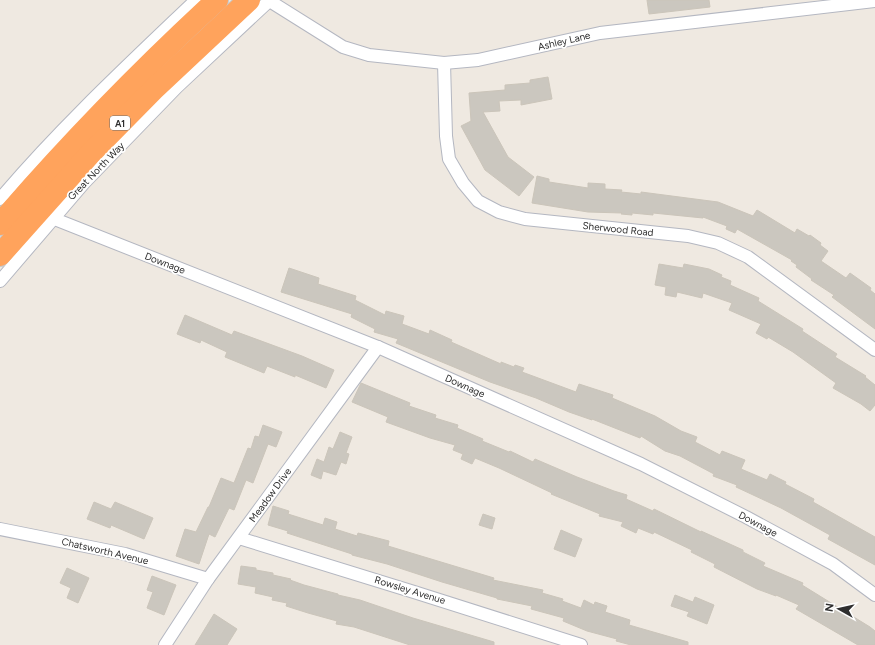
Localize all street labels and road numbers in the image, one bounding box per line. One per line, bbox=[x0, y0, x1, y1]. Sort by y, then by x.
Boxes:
street label: Ashley Lane bbox=[536, 29, 592, 53]
road number: A1 bbox=[110, 116, 130, 130]
street label: Great North Way bbox=[65, 139, 128, 203]
street label: Sherwood Road bbox=[582, 219, 654, 239]
street label: Downage bbox=[143, 249, 188, 277]
street label: Downage bbox=[443, 371, 487, 401]
street label: Meadow Drive bbox=[246, 465, 294, 525]
street label: Downage bbox=[736, 508, 780, 540]
street label: Chatsworth Avenue bbox=[60, 535, 150, 567]
street label: Rowsley Avenue bbox=[373, 573, 448, 607]

